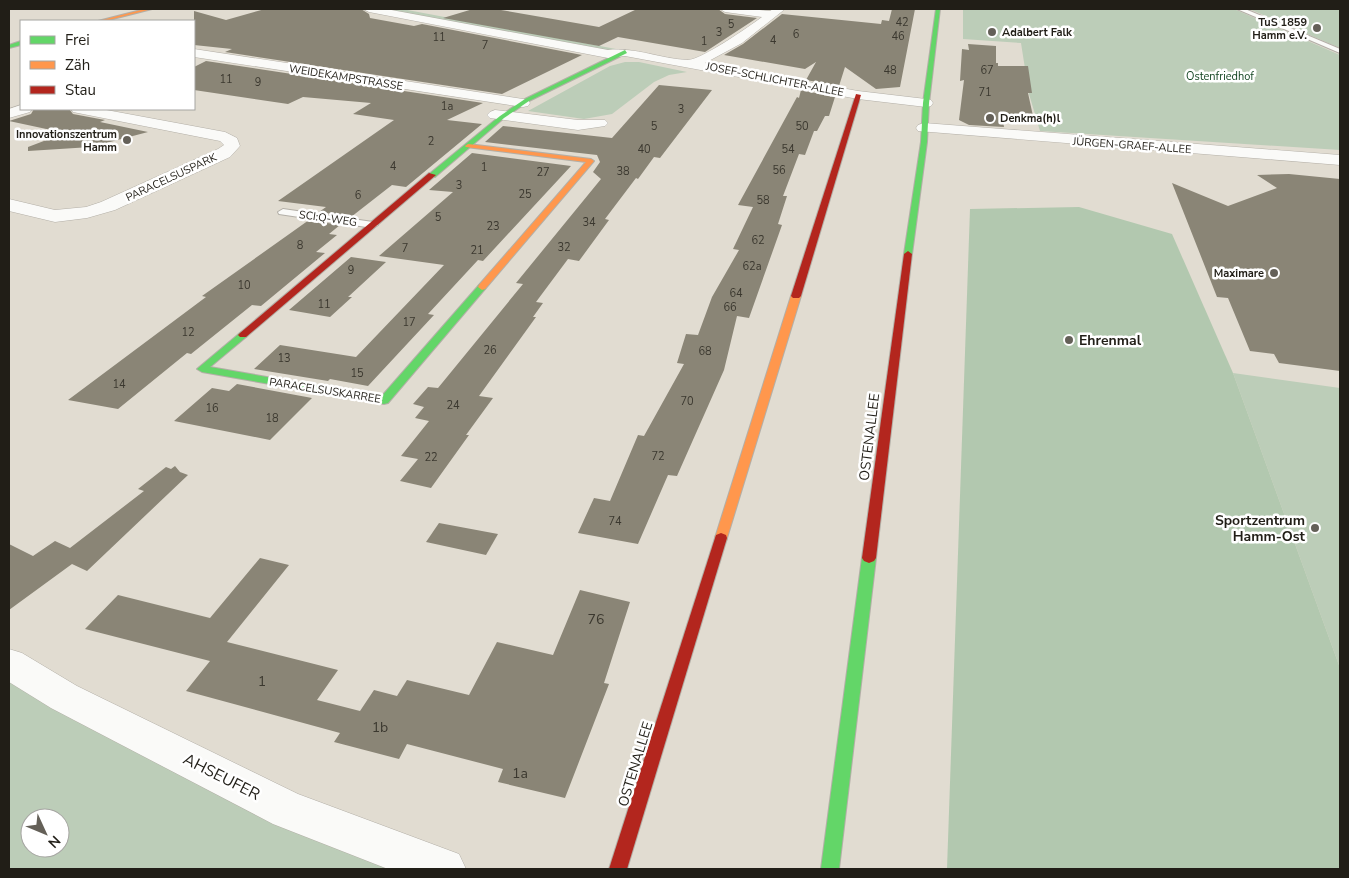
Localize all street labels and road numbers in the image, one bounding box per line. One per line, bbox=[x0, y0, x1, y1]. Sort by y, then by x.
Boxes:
street label: JOSEF-SCHLICHTER-ALLEE bbox=[704, 59, 845, 100]
street label: WEIDEKAMPSTRASSE bbox=[288, 61, 404, 94]
street label: JÜRGEN-GRAEF-ALLEE bbox=[1071, 134, 1192, 157]
street label: PARACELSUSPARK bbox=[123, 149, 220, 205]
street label: SCI:Q-WEG bbox=[298, 207, 358, 230]
street label: PARACELSUSKARREE bbox=[268, 374, 382, 407]
street label: OSTENALLEE bbox=[855, 392, 884, 482]
street label: OSTENALLEE bbox=[614, 719, 657, 809]
street label: AHSEUFER bbox=[179, 748, 264, 806]

